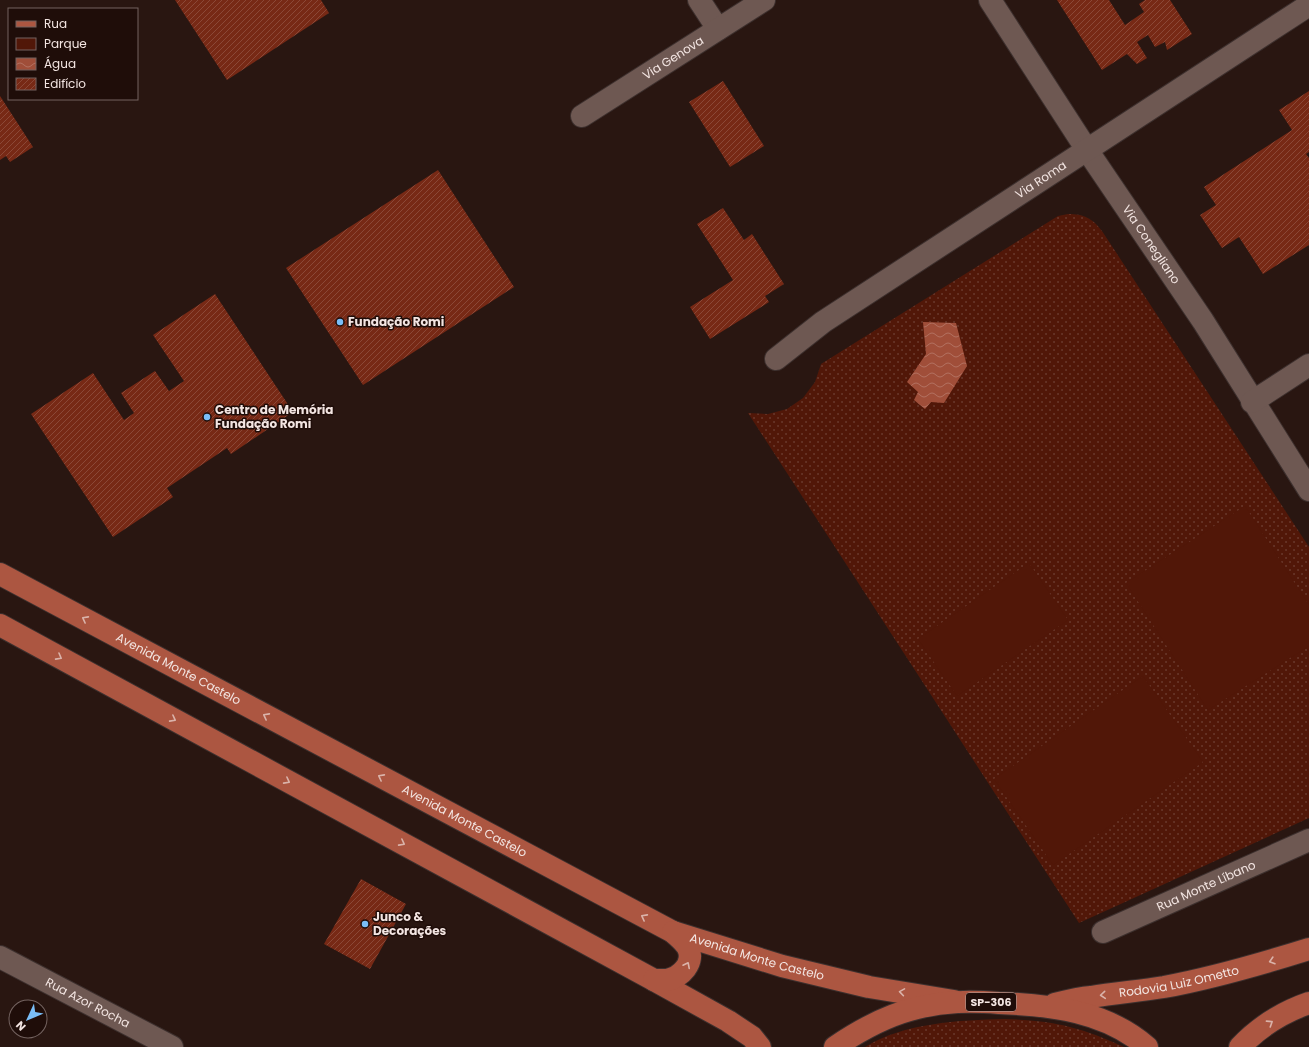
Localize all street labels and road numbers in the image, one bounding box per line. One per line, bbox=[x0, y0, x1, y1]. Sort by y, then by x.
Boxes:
street label: Via Genova bbox=[639, 32, 707, 83]
street label: Via Roma bbox=[1012, 157, 1070, 202]
street label: Via Conegliano bbox=[1119, 202, 1185, 287]
street label: Avenida Monte Castelo bbox=[113, 628, 244, 709]
street label: Avenida Monte Castelo bbox=[399, 780, 530, 861]
street label: Rua Monte Líbano bbox=[1154, 856, 1259, 915]
street label: Avenida Monte Castelo bbox=[688, 929, 826, 984]
street label: Rodovia Luiz Ometto bbox=[1118, 961, 1241, 1001]
street label: Rua Azor Rocha bbox=[43, 973, 133, 1032]
road number: SP-306 bbox=[966, 993, 1016, 1011]

